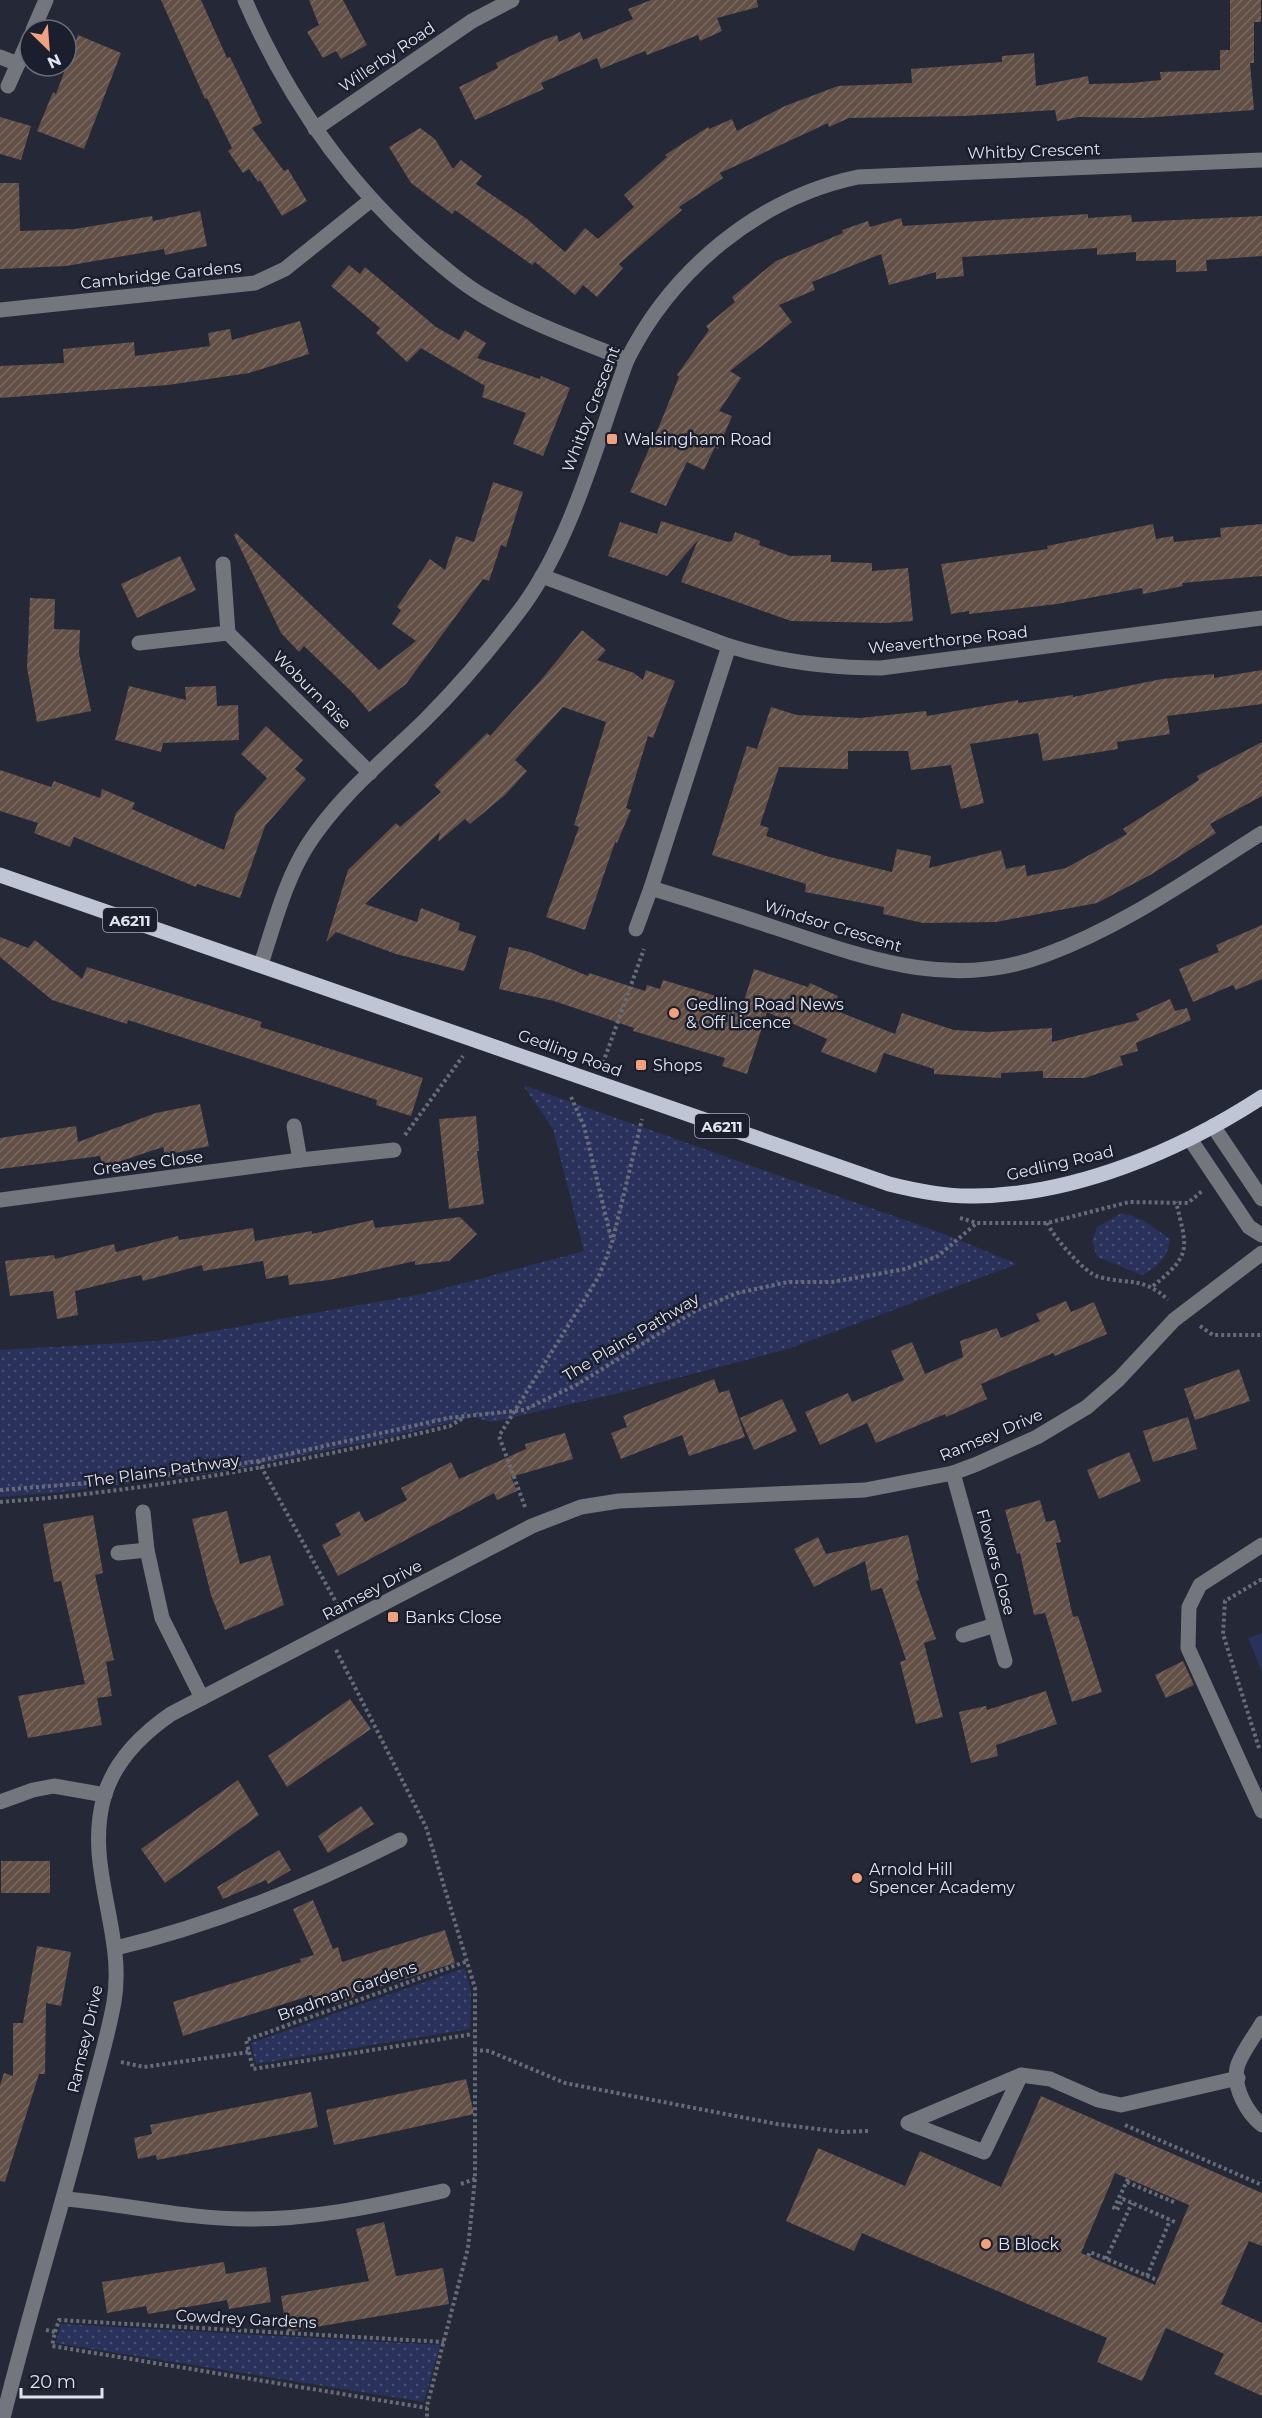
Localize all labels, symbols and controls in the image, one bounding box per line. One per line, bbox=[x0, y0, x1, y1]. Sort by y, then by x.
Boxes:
north arrow bbox=[18, 18, 78, 78]
street label: Willerby Road bbox=[335, 18, 439, 96]
text: N bbox=[44, 50, 64, 72]
street label: Whitby Crescent bbox=[967, 139, 1101, 163]
street label: Cambridge Gardens bbox=[79, 257, 243, 293]
street label: Whitby Crescent bbox=[558, 343, 624, 475]
place label: Walsingham Road bbox=[624, 430, 772, 449]
marker: Walsingham Road bbox=[605, 432, 619, 446]
street label: Weaverthorpe Road bbox=[867, 622, 1029, 658]
street label: Woburn Rise bbox=[269, 647, 355, 733]
street label: Windsor Crescent bbox=[762, 896, 905, 956]
road number: A6211 bbox=[103, 908, 157, 932]
place label: Gedling Road News & Off Licence bbox=[686, 995, 844, 1032]
marker: Gedling Road News & Off Licence bbox=[667, 1006, 681, 1020]
street label: Gedling Road bbox=[515, 1025, 625, 1081]
place label: Shops bbox=[653, 1056, 703, 1075]
marker: Shops bbox=[634, 1058, 648, 1072]
road number: A6211 bbox=[695, 1114, 749, 1138]
street label: Gedling Road bbox=[1005, 1141, 1115, 1185]
street label: Greaves Close bbox=[92, 1147, 204, 1179]
street label: The Plains Pathway bbox=[559, 1289, 703, 1385]
street label: Ramsey Drive bbox=[937, 1405, 1045, 1465]
street label: The Plains Pathway bbox=[84, 1451, 241, 1491]
street label: Flowers Close bbox=[973, 1507, 1019, 1617]
street label: Ramsey Drive bbox=[319, 1556, 425, 1624]
place label: Banks Close bbox=[405, 1608, 502, 1627]
marker: Banks Close bbox=[386, 1610, 400, 1624]
place label: Arnold Hill Spencer Academy bbox=[869, 1860, 1015, 1897]
marker: Arnold Hill Spencer Academy bbox=[850, 1871, 864, 1885]
street label: Bradman Gardens bbox=[275, 1957, 419, 2025]
street label: Ramsey Drive bbox=[63, 1983, 107, 2095]
place label: B Block bbox=[998, 2235, 1060, 2254]
marker: B Block bbox=[979, 2237, 993, 2251]
street label: Cowdrey Gardens bbox=[175, 2306, 317, 2332]
scale bar bbox=[21, 2361, 102, 2399]
text: 20 m bbox=[30, 2371, 76, 2393]

